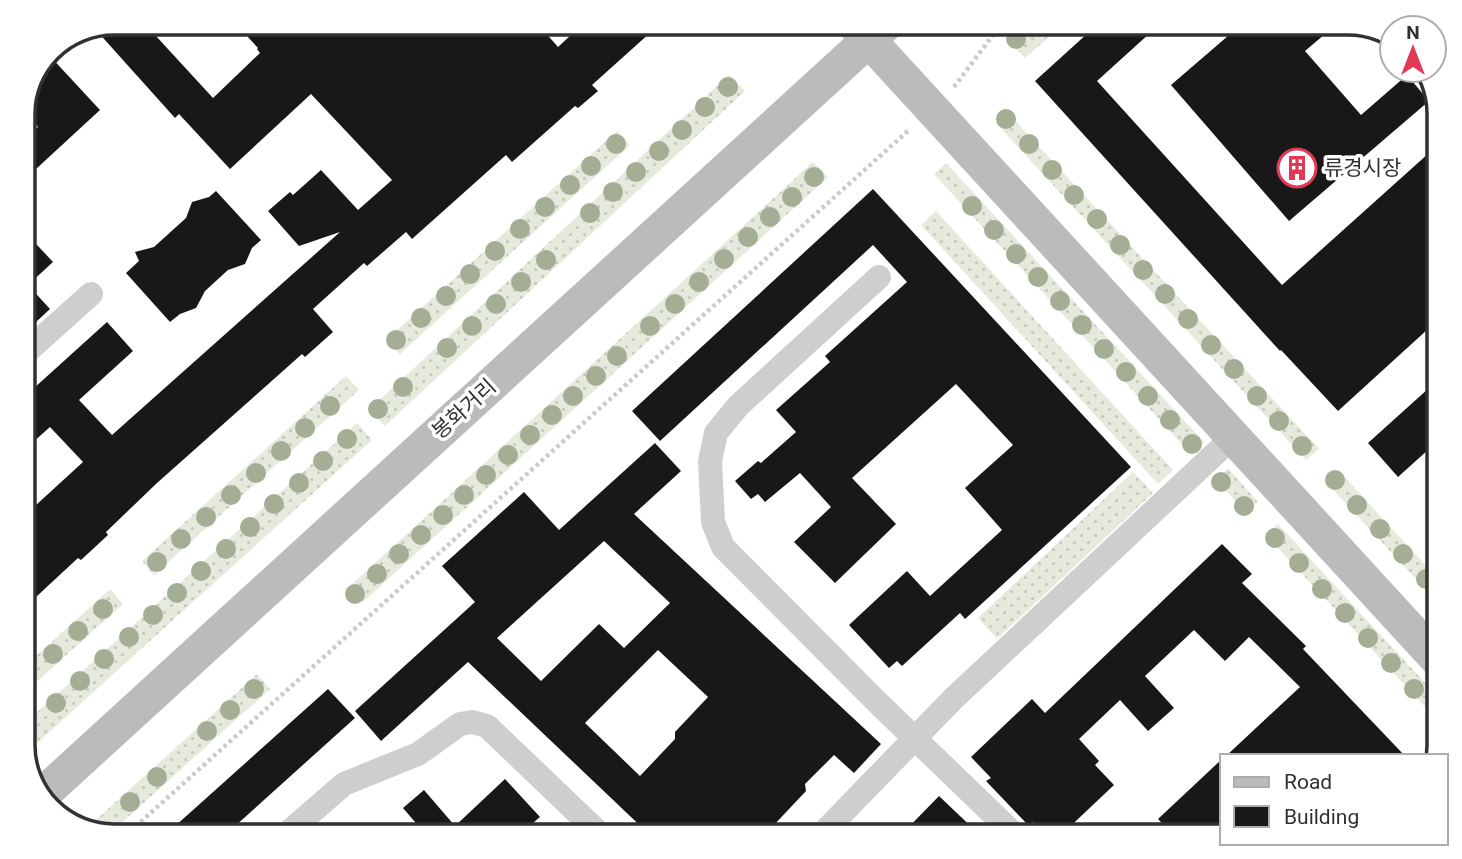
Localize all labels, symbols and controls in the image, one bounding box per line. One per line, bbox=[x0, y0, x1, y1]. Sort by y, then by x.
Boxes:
north arrow bbox=[1378, 14, 1448, 84]
text: N bbox=[1406, 21, 1420, 44]
building icon: 류경시장 bbox=[1276, 147, 1318, 189]
place label: 류경시장 bbox=[1324, 156, 1401, 180]
street label: 봉화거리 bbox=[427, 374, 501, 444]
legend bbox=[1220, 754, 1448, 845]
text: Road bbox=[1284, 770, 1332, 794]
text: Building bbox=[1284, 805, 1359, 829]

